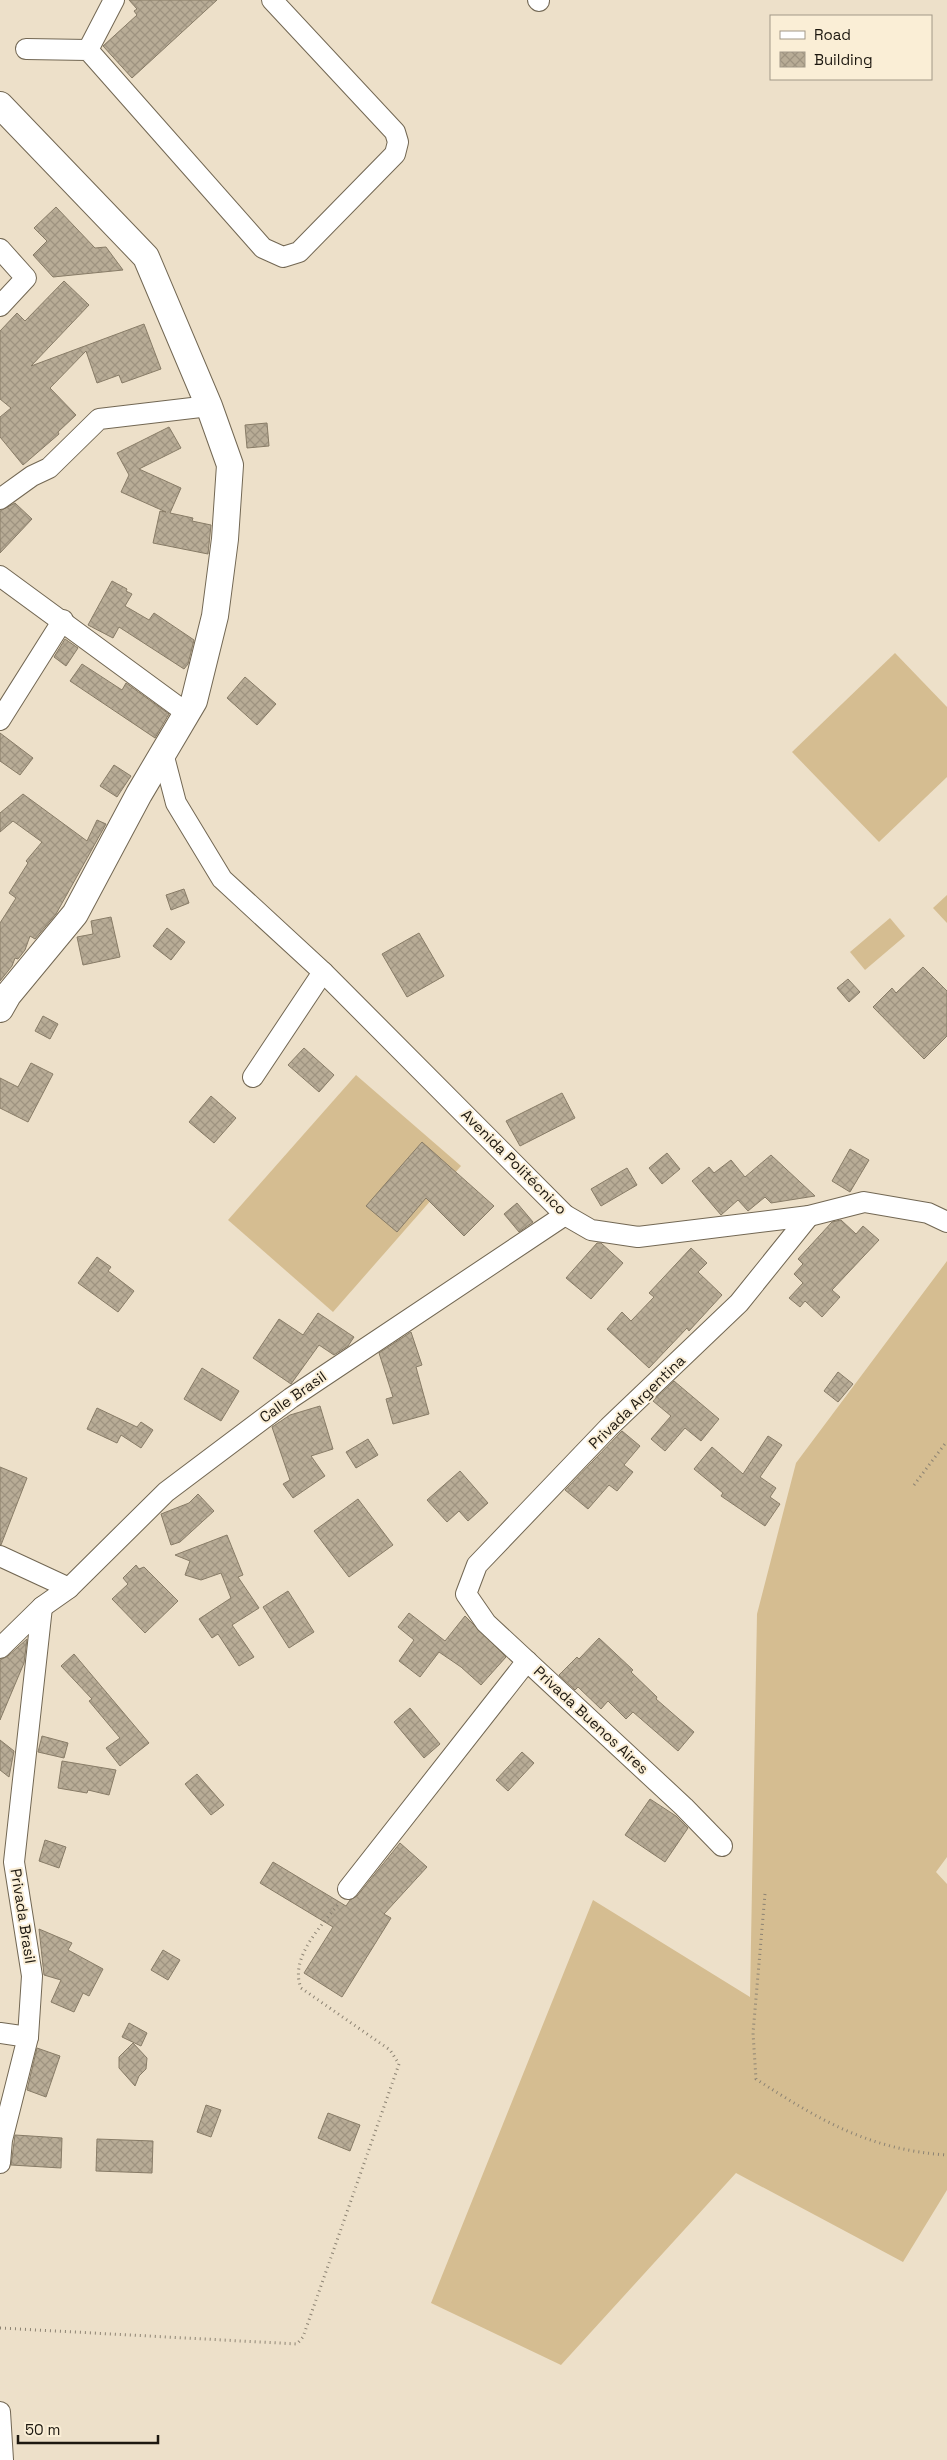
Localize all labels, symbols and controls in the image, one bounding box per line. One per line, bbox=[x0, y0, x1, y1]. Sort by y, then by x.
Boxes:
legend bbox=[770, 15, 932, 80]
text: Road bbox=[814, 25, 851, 44]
text: Building bbox=[814, 50, 873, 69]
street label: Avenida Politécnico bbox=[457, 1105, 571, 1219]
street label: Privada Argentina bbox=[584, 1350, 689, 1453]
street label: Calle Brasil bbox=[256, 1367, 330, 1427]
street label: Privada Buenos Aires bbox=[530, 1662, 653, 1778]
street label: Privada Brasil bbox=[7, 1867, 40, 1965]
scale bar bbox=[18, 2412, 158, 2444]
text: 50 m bbox=[25, 2420, 60, 2439]

